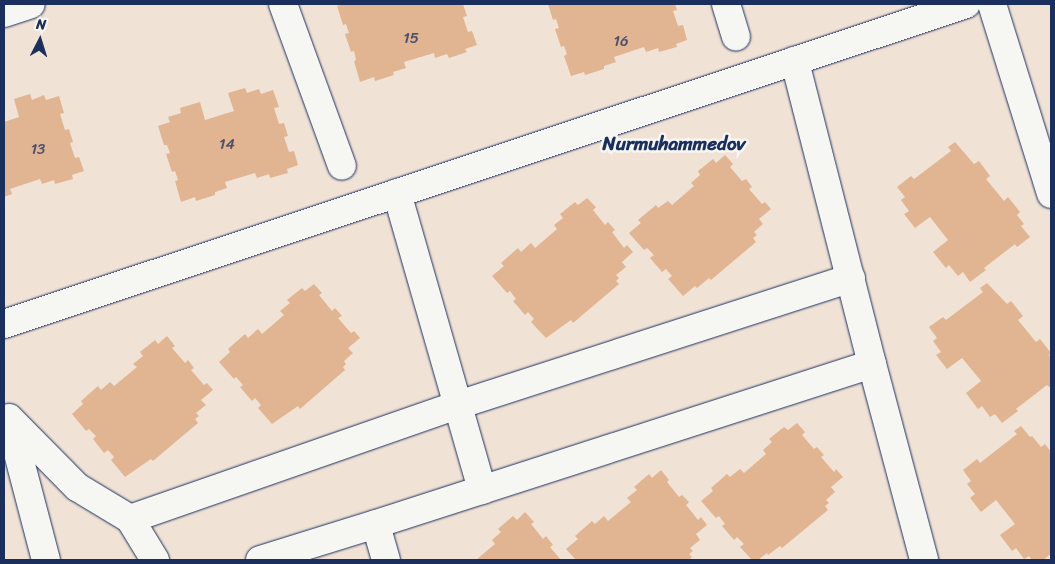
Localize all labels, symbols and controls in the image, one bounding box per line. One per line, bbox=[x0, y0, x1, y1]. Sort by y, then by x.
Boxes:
text: N bbox=[35, 12, 47, 37]
north arrow bbox=[15, 15, 65, 65]
house number: 15 bbox=[403, 30, 419, 48]
house number: 16 bbox=[614, 33, 628, 51]
district label: Nurmuhammedov bbox=[603, 133, 745, 155]
house number: 14 bbox=[219, 136, 235, 154]
house number: 13 bbox=[31, 141, 45, 159]

